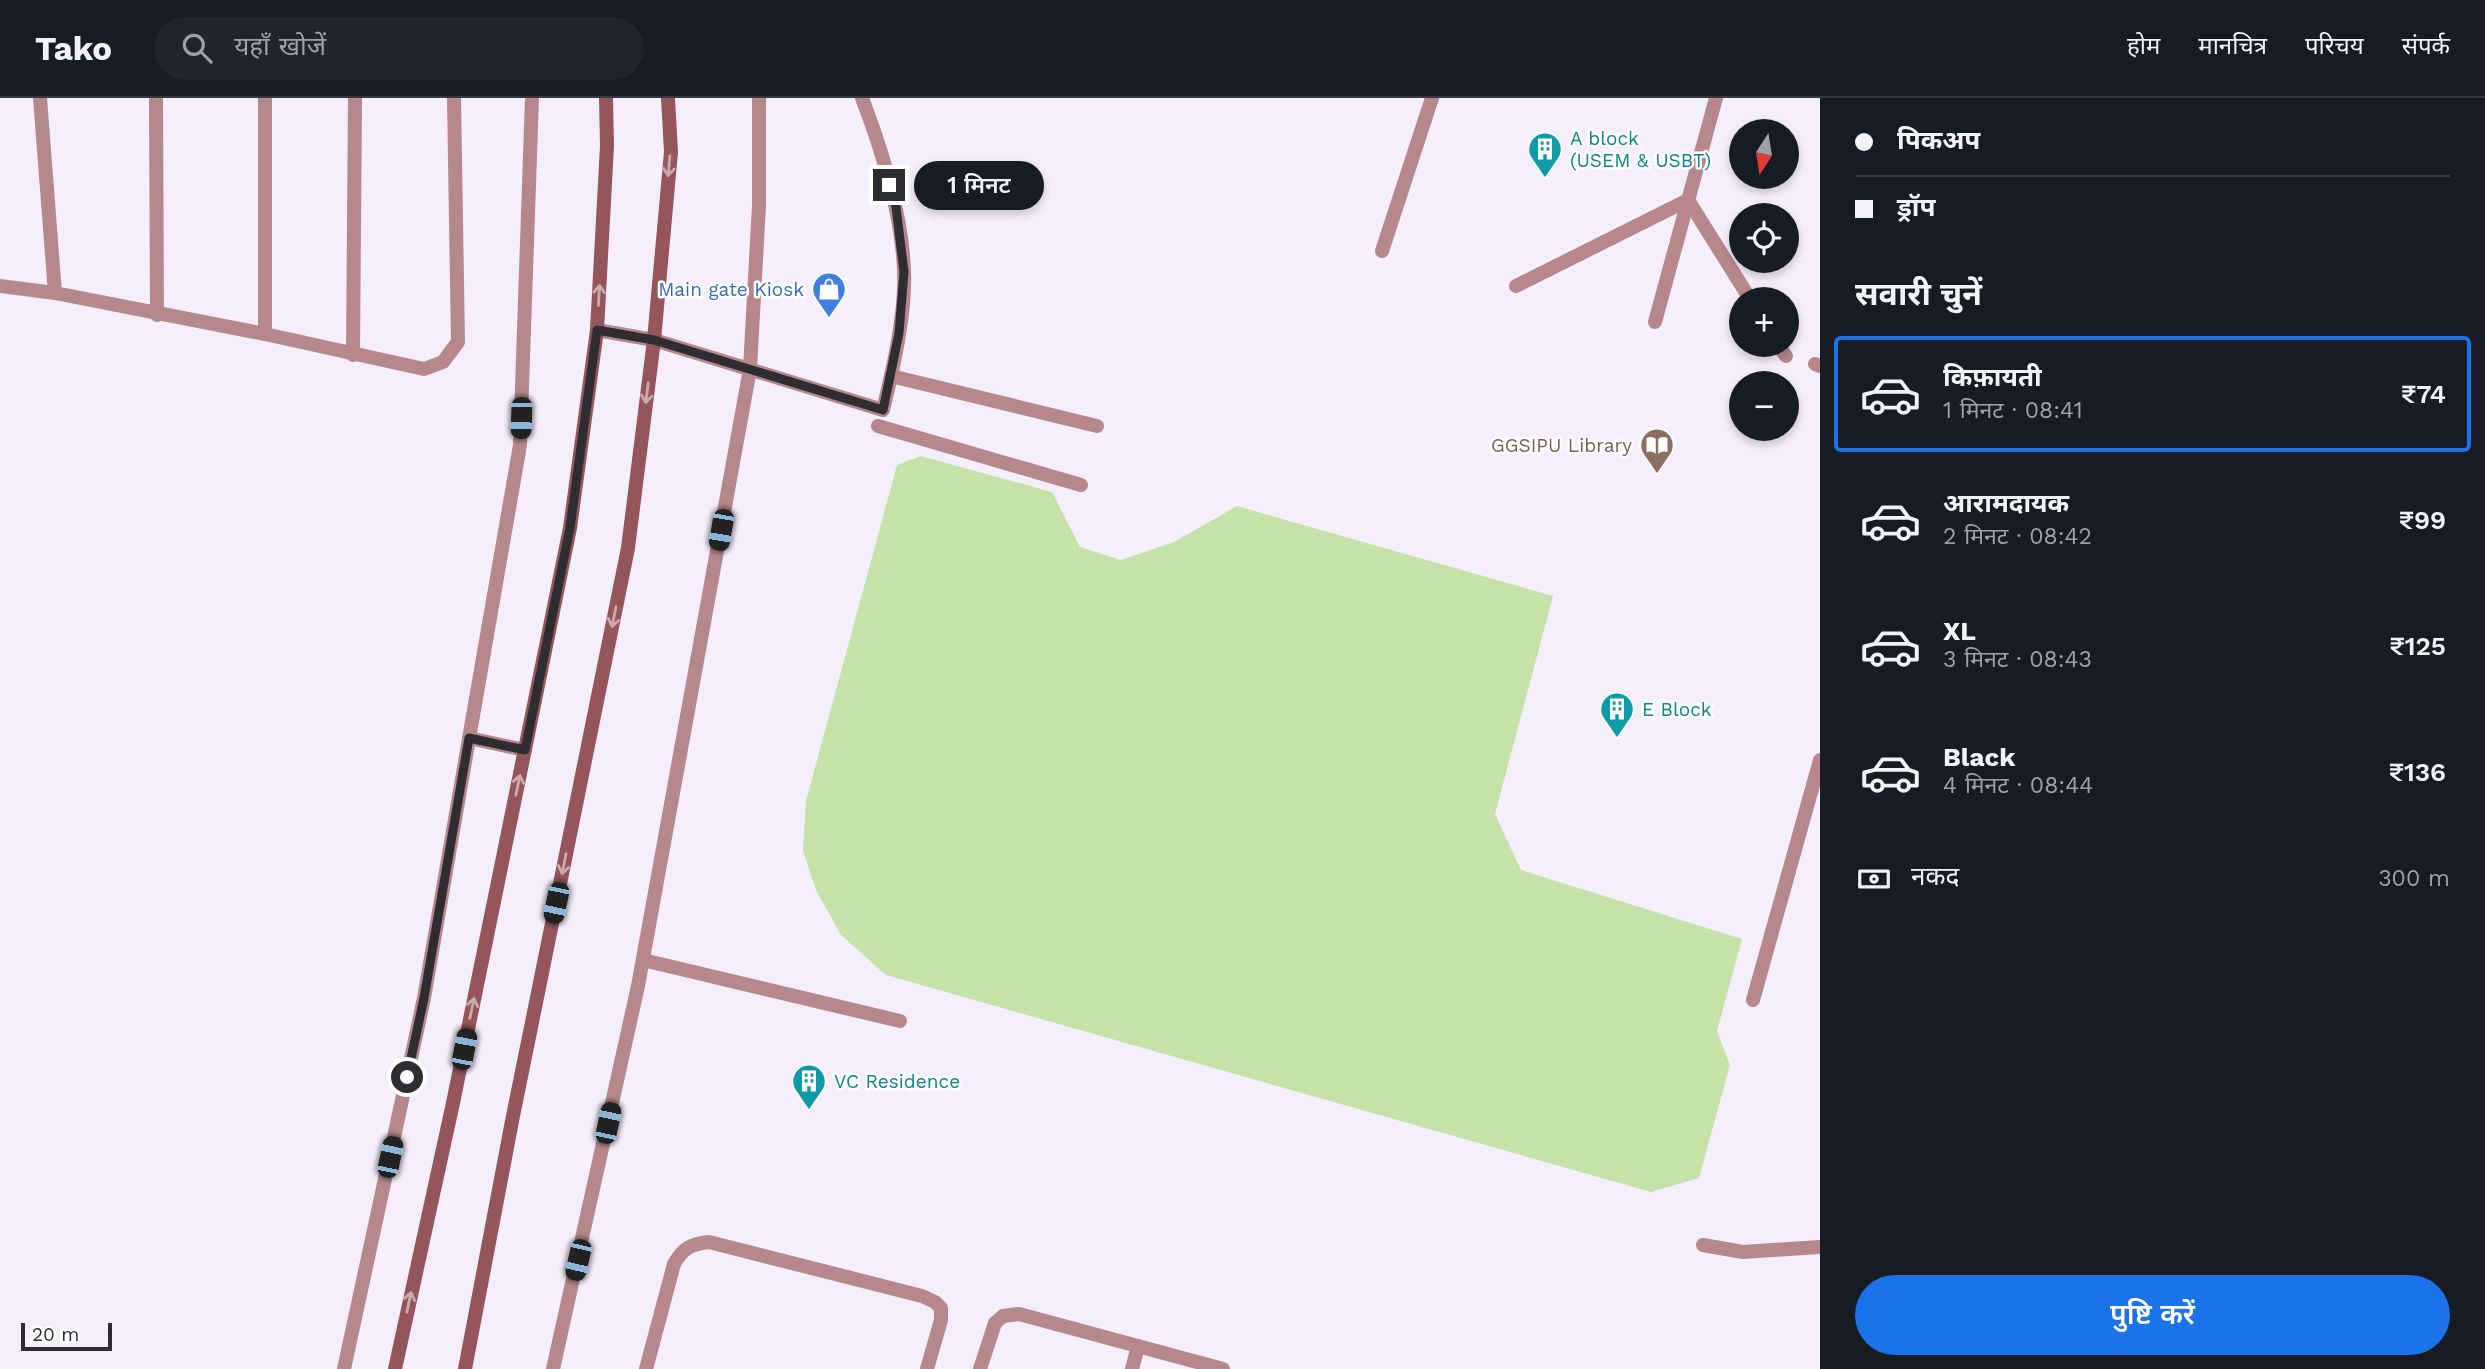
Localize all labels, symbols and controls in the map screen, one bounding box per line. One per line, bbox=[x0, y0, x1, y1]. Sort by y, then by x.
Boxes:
search box bbox=[154, 17, 644, 80]
text: Tako bbox=[35, 29, 112, 68]
icon: search bbox=[178, 29, 216, 67]
text: यहाँ खोजें bbox=[234, 31, 326, 61]
text: होम bbox=[2127, 32, 2160, 60]
text: मानचित्र bbox=[2198, 32, 2267, 60]
text: परिचय bbox=[2305, 32, 2364, 60]
text: संपर्क bbox=[2402, 32, 2450, 60]
north arrow bbox=[1729, 119, 1799, 189]
map controls bbox=[1729, 119, 1799, 441]
text: पिकअप bbox=[1897, 125, 1980, 155]
place label: A block (USEM & USBT) bbox=[1570, 127, 1711, 172]
building icon: A block (USEM & USBT) bbox=[1526, 130, 1564, 179]
one-way arrow bbox=[663, 154, 676, 177]
callout: 1 मिनट bbox=[914, 160, 1043, 210]
route end bbox=[873, 169, 905, 201]
text: 1 मिनट bbox=[947, 172, 1011, 199]
text: ड्रॉप bbox=[1897, 192, 1935, 222]
button: locate bbox=[1729, 203, 1799, 273]
shop icon: Main gate Kiosk bbox=[810, 270, 848, 319]
text: सवारी चुनें bbox=[1855, 275, 1982, 313]
place label: Main gate Kiosk bbox=[658, 278, 804, 301]
one-way arrow bbox=[592, 284, 605, 307]
button: + bbox=[1729, 287, 1799, 357]
text: किफ़ायती bbox=[1943, 362, 2042, 392]
icon: car bbox=[1859, 363, 1922, 426]
button: − bbox=[1729, 371, 1799, 441]
text: ₹74 bbox=[2401, 379, 2446, 409]
one-way arrow bbox=[641, 381, 654, 403]
car bbox=[510, 397, 533, 439]
text: 1 मिनट · 08:41 bbox=[1943, 397, 2083, 424]
library icon: GGSIPU Library bbox=[1638, 426, 1676, 475]
place label: GGSIPU Library bbox=[1491, 434, 1632, 457]
text: आरामदायक bbox=[1943, 488, 2069, 518]
icon: car bbox=[1859, 489, 1922, 552]
text: ₹99 bbox=[2399, 505, 2446, 535]
car bbox=[708, 507, 735, 553]
text: 2 मिनट · 08:42 bbox=[1943, 523, 2092, 550]
one-way arrow bbox=[606, 605, 620, 628]
icon: car bbox=[1859, 615, 1922, 678]
text: XL bbox=[1943, 616, 1976, 646]
text: ₹125 bbox=[2389, 631, 2446, 661]
text: 3 मिनट · 08:43 bbox=[1943, 646, 2092, 673]
building icon: E Block bbox=[1598, 690, 1636, 739]
place label: E Block bbox=[1642, 698, 1712, 721]
icon: car bbox=[1859, 741, 1922, 804]
text: Black bbox=[1943, 742, 2015, 772]
text: ₹136 bbox=[2389, 757, 2446, 787]
text: 4 मिनट · 08:44 bbox=[1943, 772, 2093, 799]
one-way arrow bbox=[511, 774, 525, 797]
one-way arrow bbox=[556, 852, 570, 875]
icon: cash bbox=[1855, 860, 1893, 898]
text: नकद bbox=[1911, 861, 1959, 891]
text: 300 m bbox=[2378, 865, 2450, 892]
car bbox=[542, 880, 571, 926]
one-way arrow bbox=[466, 997, 480, 1020]
car bbox=[450, 1026, 479, 1072]
route start bbox=[391, 1061, 423, 1093]
building icon: VC Residence bbox=[790, 1062, 828, 1111]
place label: VC Residence bbox=[834, 1070, 960, 1093]
car bbox=[594, 1100, 623, 1146]
car bbox=[376, 1134, 405, 1180]
car bbox=[564, 1237, 593, 1283]
button: पुष्टि करें bbox=[1855, 1275, 2450, 1355]
one-way arrow bbox=[403, 1291, 417, 1314]
scale bar bbox=[21, 1320, 112, 1352]
text: 20 m bbox=[32, 1323, 79, 1346]

